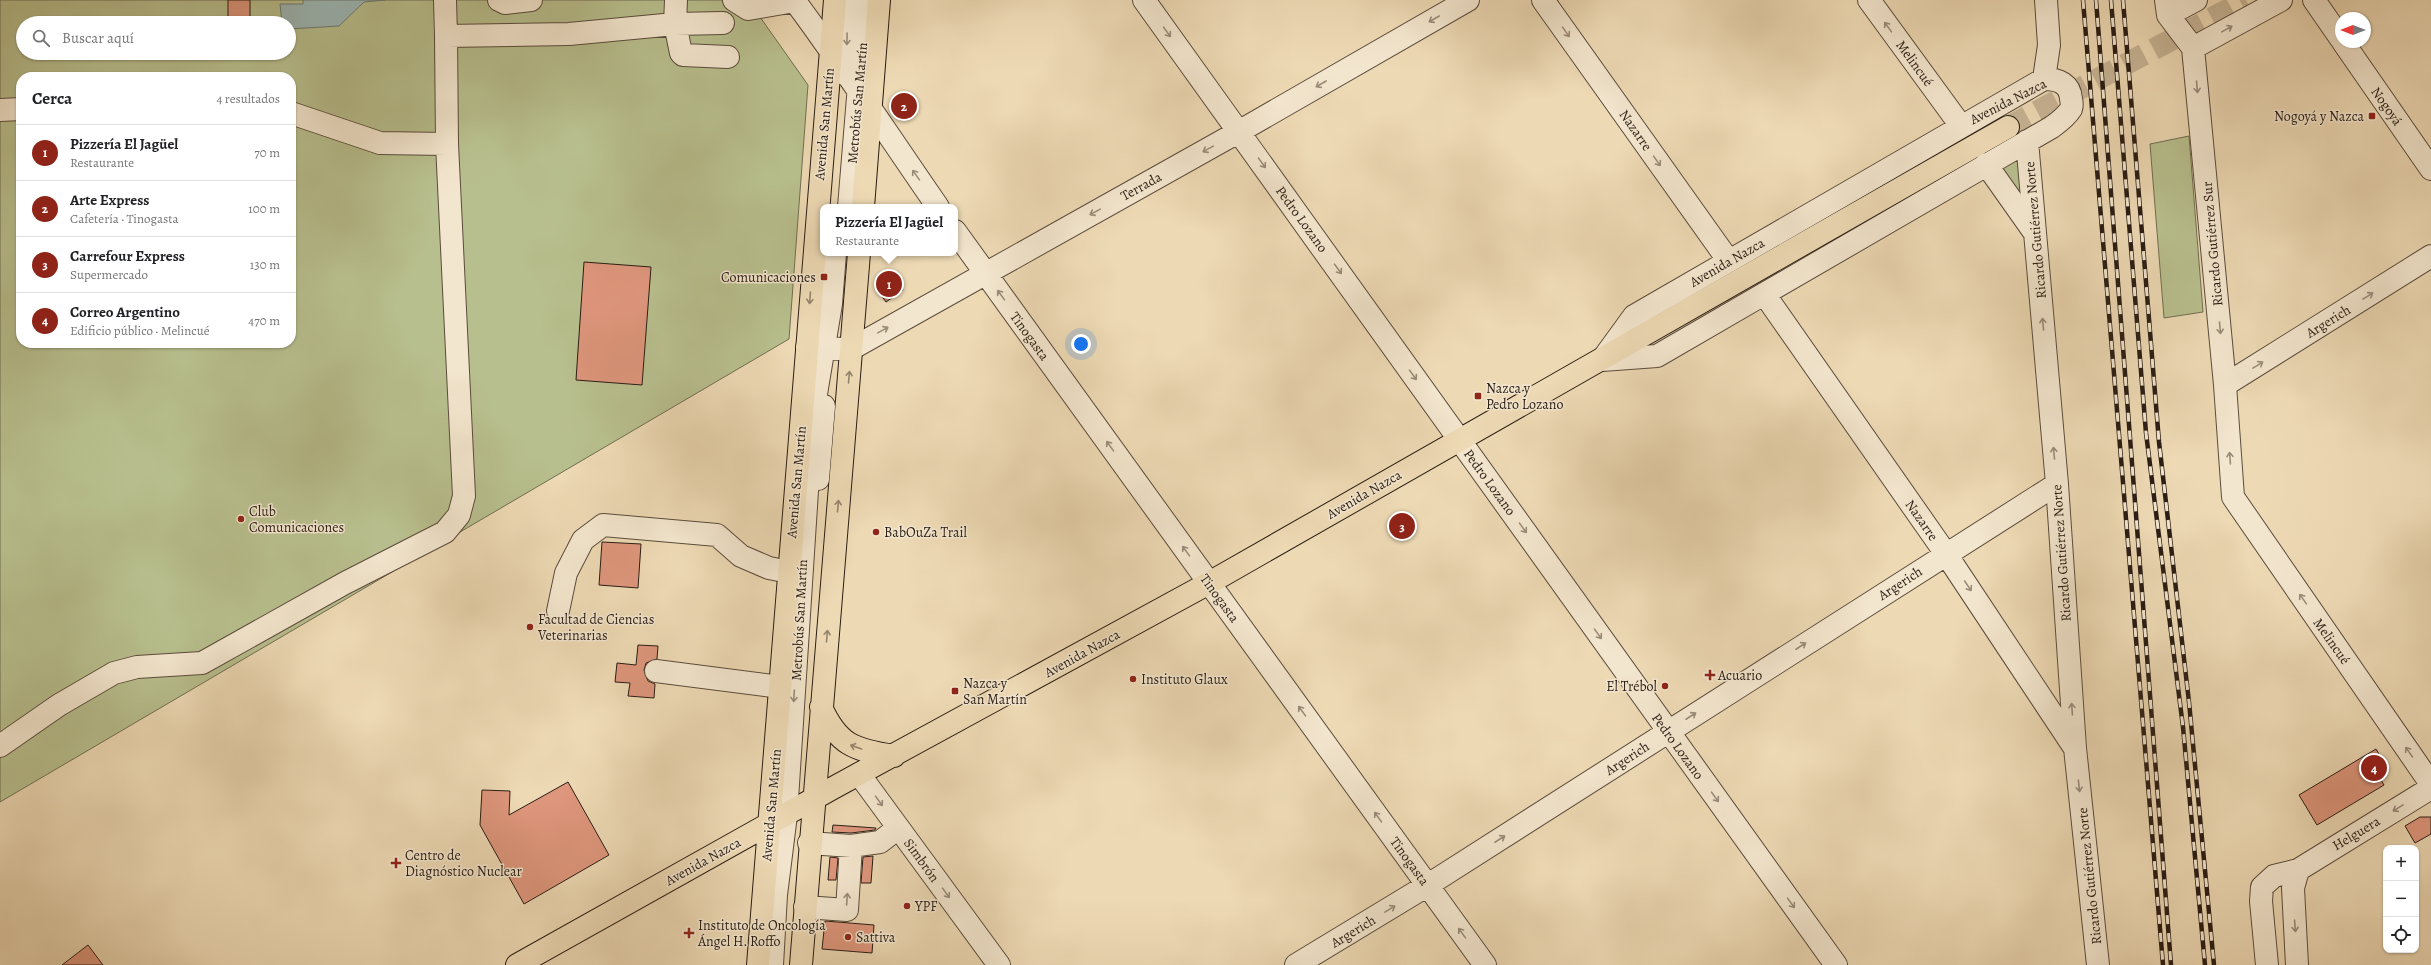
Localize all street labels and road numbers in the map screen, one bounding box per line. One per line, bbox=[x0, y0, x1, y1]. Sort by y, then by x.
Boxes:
street label: Melincué bbox=[1891, 36, 1938, 90]
street label: Metrobús San Martín bbox=[843, 41, 872, 164]
street label: Avenida San Martín bbox=[810, 67, 839, 182]
street label: Avenida Nazca bbox=[1966, 74, 2050, 129]
street label: Nogoyá bbox=[2366, 83, 2407, 130]
street label: Nazarre bbox=[1615, 106, 1657, 155]
street label: Ricardo Gutiérrez Norte bbox=[2020, 161, 2051, 299]
street label: Terrada bbox=[1117, 167, 1166, 205]
street label: Ricardo Gutiérrez Sur bbox=[2198, 180, 2227, 307]
street label: Pedro Lozano bbox=[1271, 182, 1332, 256]
street label: Avenida Nazca bbox=[1685, 233, 1769, 292]
street label: Argerich bbox=[2301, 300, 2355, 343]
street label: Tinogasta bbox=[1005, 308, 1054, 365]
street label: Avenida San Martín bbox=[782, 425, 811, 540]
street label: Pedro Lozano bbox=[1459, 445, 1520, 519]
street label: Avenida Nazca bbox=[1322, 465, 1406, 524]
street label: Ricardo Gutiérrez Norte bbox=[2047, 484, 2076, 622]
street label: Nazarre bbox=[1901, 496, 1943, 545]
street label: Metrobús San Martín bbox=[787, 558, 812, 681]
street label: Argerich bbox=[1874, 562, 1927, 605]
street label: Tinogasta bbox=[1195, 570, 1244, 627]
street label: Melincué bbox=[2309, 614, 2354, 668]
street label: Avenida Nazca bbox=[1040, 625, 1124, 683]
street label: Pedro Lozano bbox=[1647, 709, 1708, 783]
street label: Argerich bbox=[1601, 737, 1654, 780]
street label: Avenida San Martín bbox=[757, 748, 786, 863]
street label: Ricardo Gutiérrez Norte bbox=[2073, 806, 2106, 945]
street label: Helguera bbox=[2329, 812, 2384, 855]
street label: Avenida Nazca bbox=[661, 833, 745, 891]
street label: Tinogasta bbox=[1385, 833, 1434, 890]
street label: Simbrón bbox=[899, 835, 944, 886]
street label: Argerich bbox=[1326, 910, 1380, 953]

